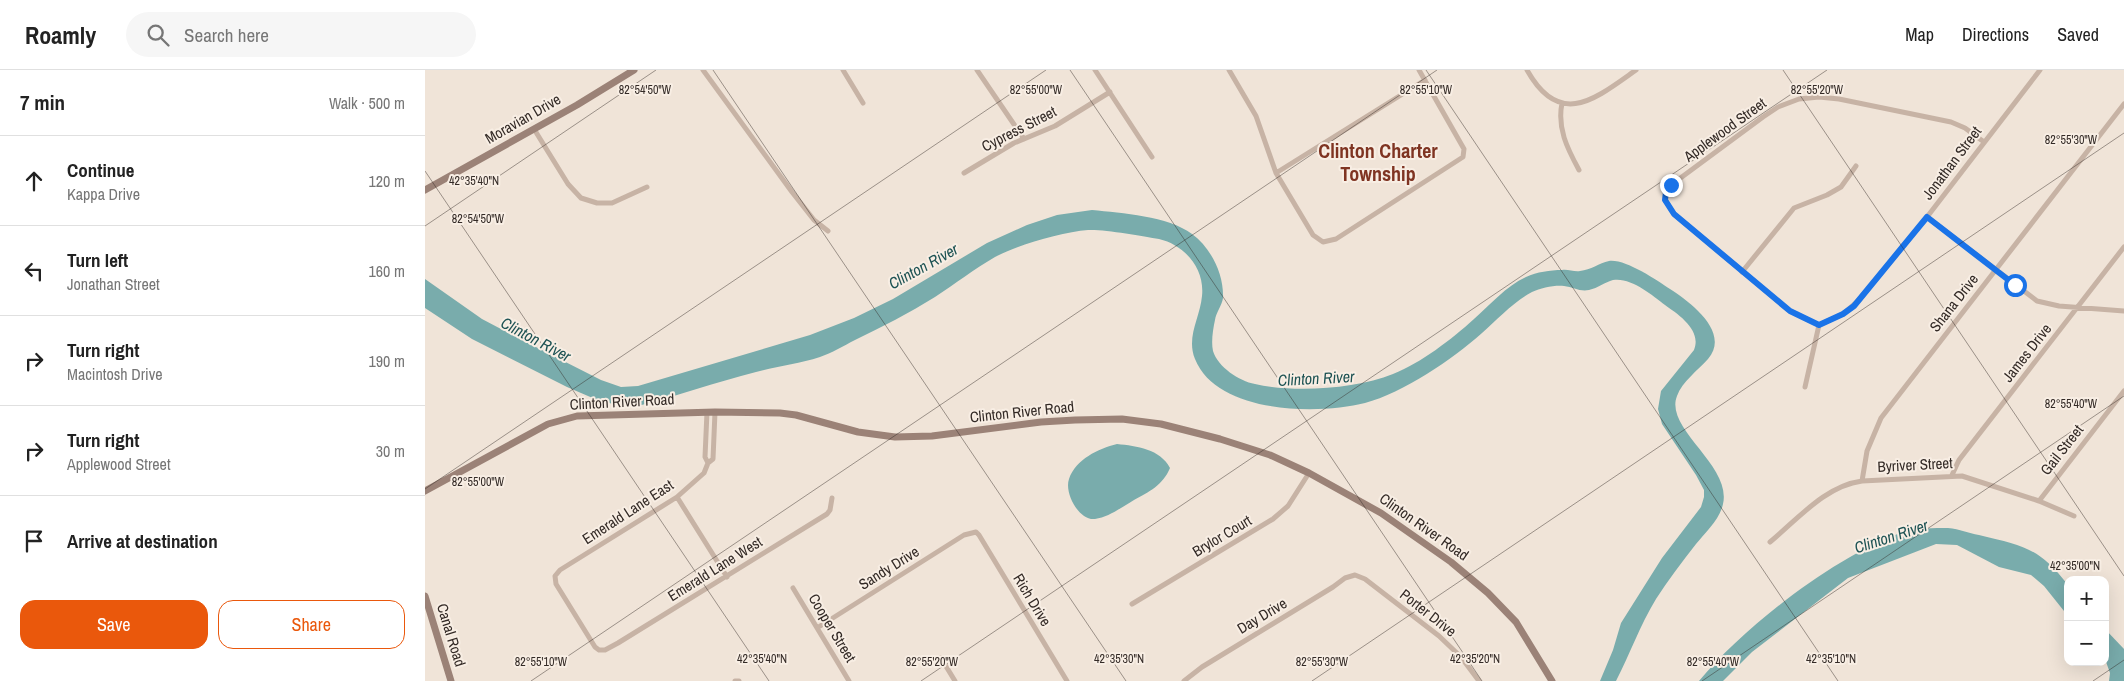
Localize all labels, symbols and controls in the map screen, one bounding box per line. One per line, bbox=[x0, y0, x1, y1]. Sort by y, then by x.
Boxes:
search box bbox=[126, 12, 476, 57]
text: Roamly bbox=[25, 19, 96, 51]
icon: search bbox=[144, 21, 172, 49]
text: Search here bbox=[184, 22, 269, 48]
text: Map bbox=[1905, 22, 1934, 47]
text: Directions bbox=[1962, 22, 2029, 47]
text: Saved bbox=[2057, 22, 2099, 47]
text: 82°54'50"W bbox=[619, 82, 672, 98]
text: 82°55'00"W bbox=[1010, 82, 1063, 98]
text: 82°55'10"W bbox=[1400, 82, 1453, 98]
text: 82°55'20"W bbox=[1791, 82, 1844, 98]
text: 7 min bbox=[20, 88, 65, 117]
street label: Moravian Drive bbox=[481, 88, 565, 149]
text: Walk · 500 m bbox=[329, 92, 405, 114]
street label: Applewood Street bbox=[1678, 92, 1771, 167]
street label: Cypress Street bbox=[978, 100, 1060, 156]
street label: Jonathan Street bbox=[1917, 121, 1986, 204]
text: 82°55'30"W bbox=[2045, 132, 2098, 148]
district label: Clinton Charter Township bbox=[1318, 137, 1438, 187]
text: Continue bbox=[67, 157, 135, 183]
icon: ahead bbox=[20, 167, 48, 195]
text: 120 m bbox=[369, 170, 405, 192]
text: 42°35'40"N bbox=[449, 173, 499, 189]
route end bbox=[1660, 174, 1683, 197]
text: Kappa Drive bbox=[67, 183, 140, 205]
text: 82°54'50"W bbox=[452, 211, 505, 227]
water label: Clinton River bbox=[884, 238, 962, 294]
text: Turn left bbox=[67, 247, 128, 273]
icon: left bbox=[20, 257, 48, 285]
text: 160 m bbox=[369, 260, 405, 282]
street label: Shana Drive bbox=[1924, 269, 1983, 336]
text: Jonathan Street bbox=[67, 273, 160, 295]
route start bbox=[2004, 274, 2027, 297]
water label: Clinton River bbox=[497, 311, 576, 367]
street label: James Drive bbox=[1997, 319, 2056, 386]
text: Turn right bbox=[67, 337, 139, 363]
icon: right bbox=[20, 347, 48, 375]
text: 190 m bbox=[369, 350, 405, 372]
text: Macintosh Drive bbox=[67, 363, 163, 385]
water label: Clinton River bbox=[1277, 365, 1355, 391]
street label: Clinton River Road bbox=[569, 388, 675, 415]
street label: Clinton River Road bbox=[969, 396, 1075, 427]
text: 82°55'40"W bbox=[2045, 396, 2098, 412]
street label: Gail Street bbox=[2035, 420, 2088, 479]
text: Turn right bbox=[67, 427, 139, 453]
icon: right bbox=[20, 437, 48, 465]
text: 30 m bbox=[376, 440, 405, 462]
street label: Byriver Street bbox=[1877, 452, 1954, 477]
text: Applewood Street bbox=[67, 453, 171, 475]
text: 82°55'00"W bbox=[452, 474, 505, 490]
street label: Emerald Lane East bbox=[578, 474, 678, 549]
street label: Clinton River Road bbox=[1375, 488, 1473, 565]
street label: Brylor Court bbox=[1188, 509, 1256, 561]
water label: Clinton River bbox=[1851, 514, 1931, 558]
icon: arrive bbox=[20, 527, 48, 555]
text: Arrive at destination bbox=[67, 528, 218, 554]
street label: Emerald Lane West bbox=[663, 531, 767, 606]
street label: Sandy Drive bbox=[854, 541, 923, 594]
text: 42°35'00"N bbox=[2050, 558, 2100, 574]
street label: Rich Drive bbox=[1008, 569, 1056, 630]
map controls bbox=[2064, 576, 2109, 666]
button: + bbox=[2064, 576, 2109, 621]
street label: Porter Drive bbox=[1396, 584, 1461, 641]
street label: Cooper Street bbox=[804, 590, 861, 666]
street label: Day Drive bbox=[1233, 592, 1291, 639]
button: Save bbox=[20, 600, 208, 649]
button: Share bbox=[218, 600, 405, 649]
street label: Canal Road bbox=[432, 601, 471, 669]
button: − bbox=[2064, 621, 2109, 666]
text: 42°35'40"N bbox=[737, 651, 787, 667]
text: 42°35'30"N bbox=[1094, 651, 1144, 667]
text: 42°35'20"N bbox=[1450, 651, 1500, 667]
text: 42°35'10"N bbox=[1806, 651, 1856, 667]
text: 82°55'10"W bbox=[515, 654, 568, 670]
text: 82°55'20"W bbox=[906, 654, 959, 670]
text: 82°55'30"W bbox=[1296, 654, 1349, 670]
text: 82°55'40"W bbox=[1687, 654, 1740, 670]

